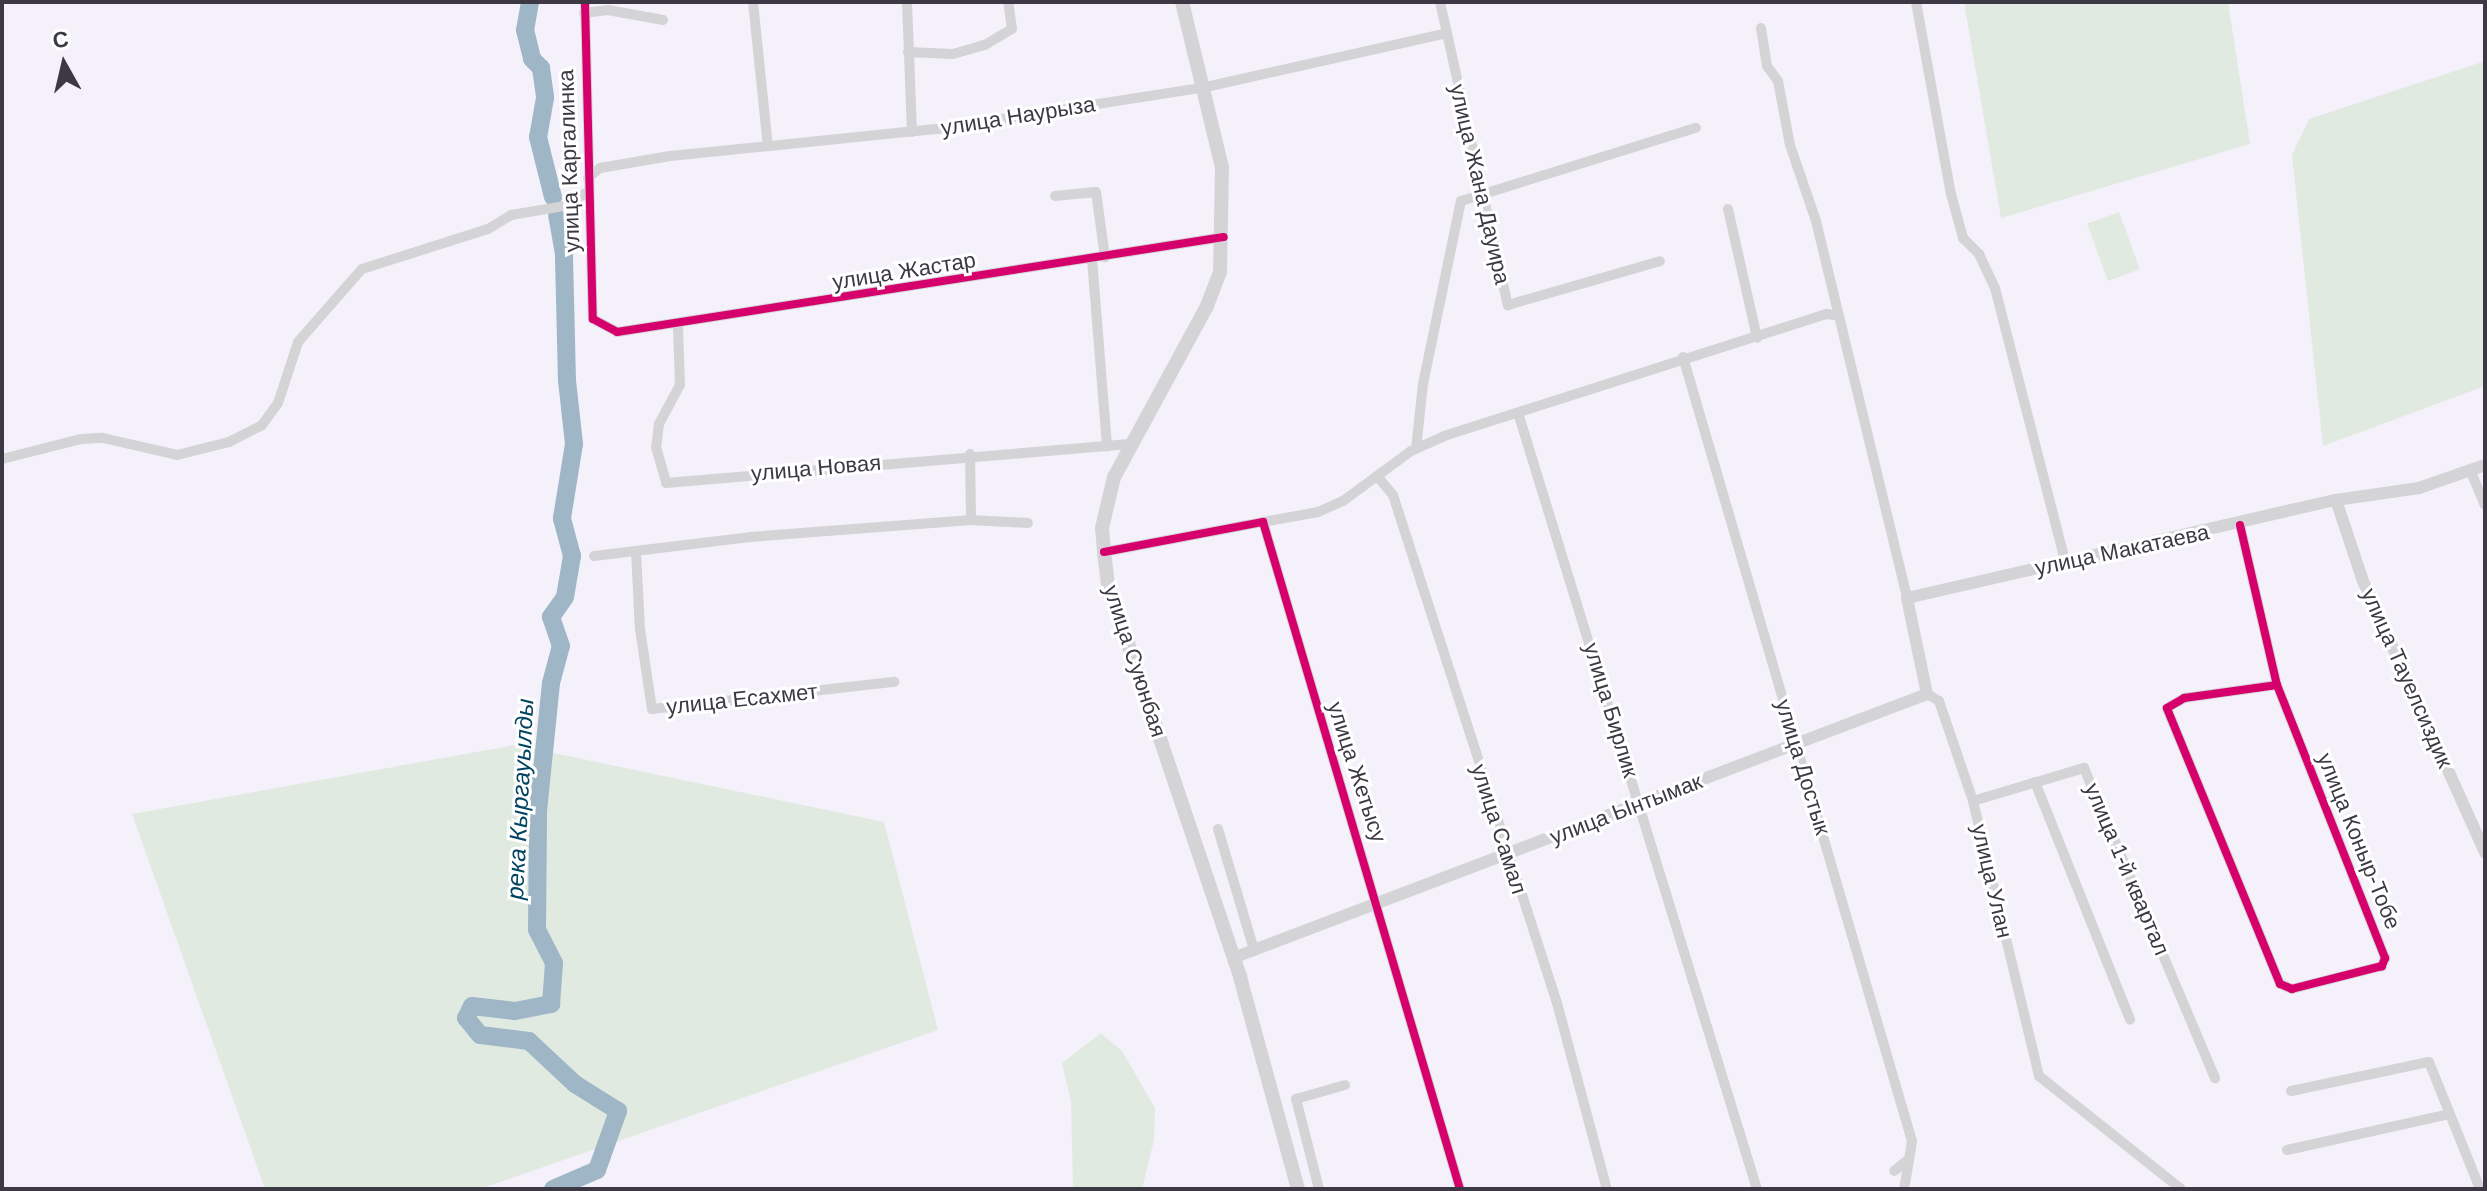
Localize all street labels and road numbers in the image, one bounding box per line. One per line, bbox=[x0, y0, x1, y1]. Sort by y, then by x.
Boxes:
street label: улица Каргалинка bbox=[553, 69, 585, 253]
street label: улица Жана Дауира bbox=[1444, 81, 1516, 287]
street label: улица Наурыза bbox=[939, 91, 1097, 141]
street label: улица Жастар bbox=[830, 247, 978, 295]
street label: улица Новая bbox=[750, 449, 882, 487]
street label: улица Макатаева bbox=[2033, 519, 2211, 581]
street label: улица Суюнбая bbox=[1098, 582, 1172, 740]
street label: улица Тауелсиздик bbox=[2356, 584, 2458, 772]
street label: улица Бирлик bbox=[1578, 639, 1644, 781]
street label: улица Есахмет bbox=[665, 678, 819, 720]
street label: улица Достык bbox=[1770, 696, 1836, 838]
street label: улица Жетысу bbox=[1322, 698, 1392, 846]
street label: улица Коныр-Тобе bbox=[2312, 749, 2406, 933]
street label: улица Самал bbox=[1466, 761, 1532, 897]
street label: улица Ынтымак bbox=[1546, 768, 1706, 850]
street label: улица 1-й квартал bbox=[2079, 779, 2175, 959]
street label: улица Улан bbox=[1966, 821, 2018, 941]

